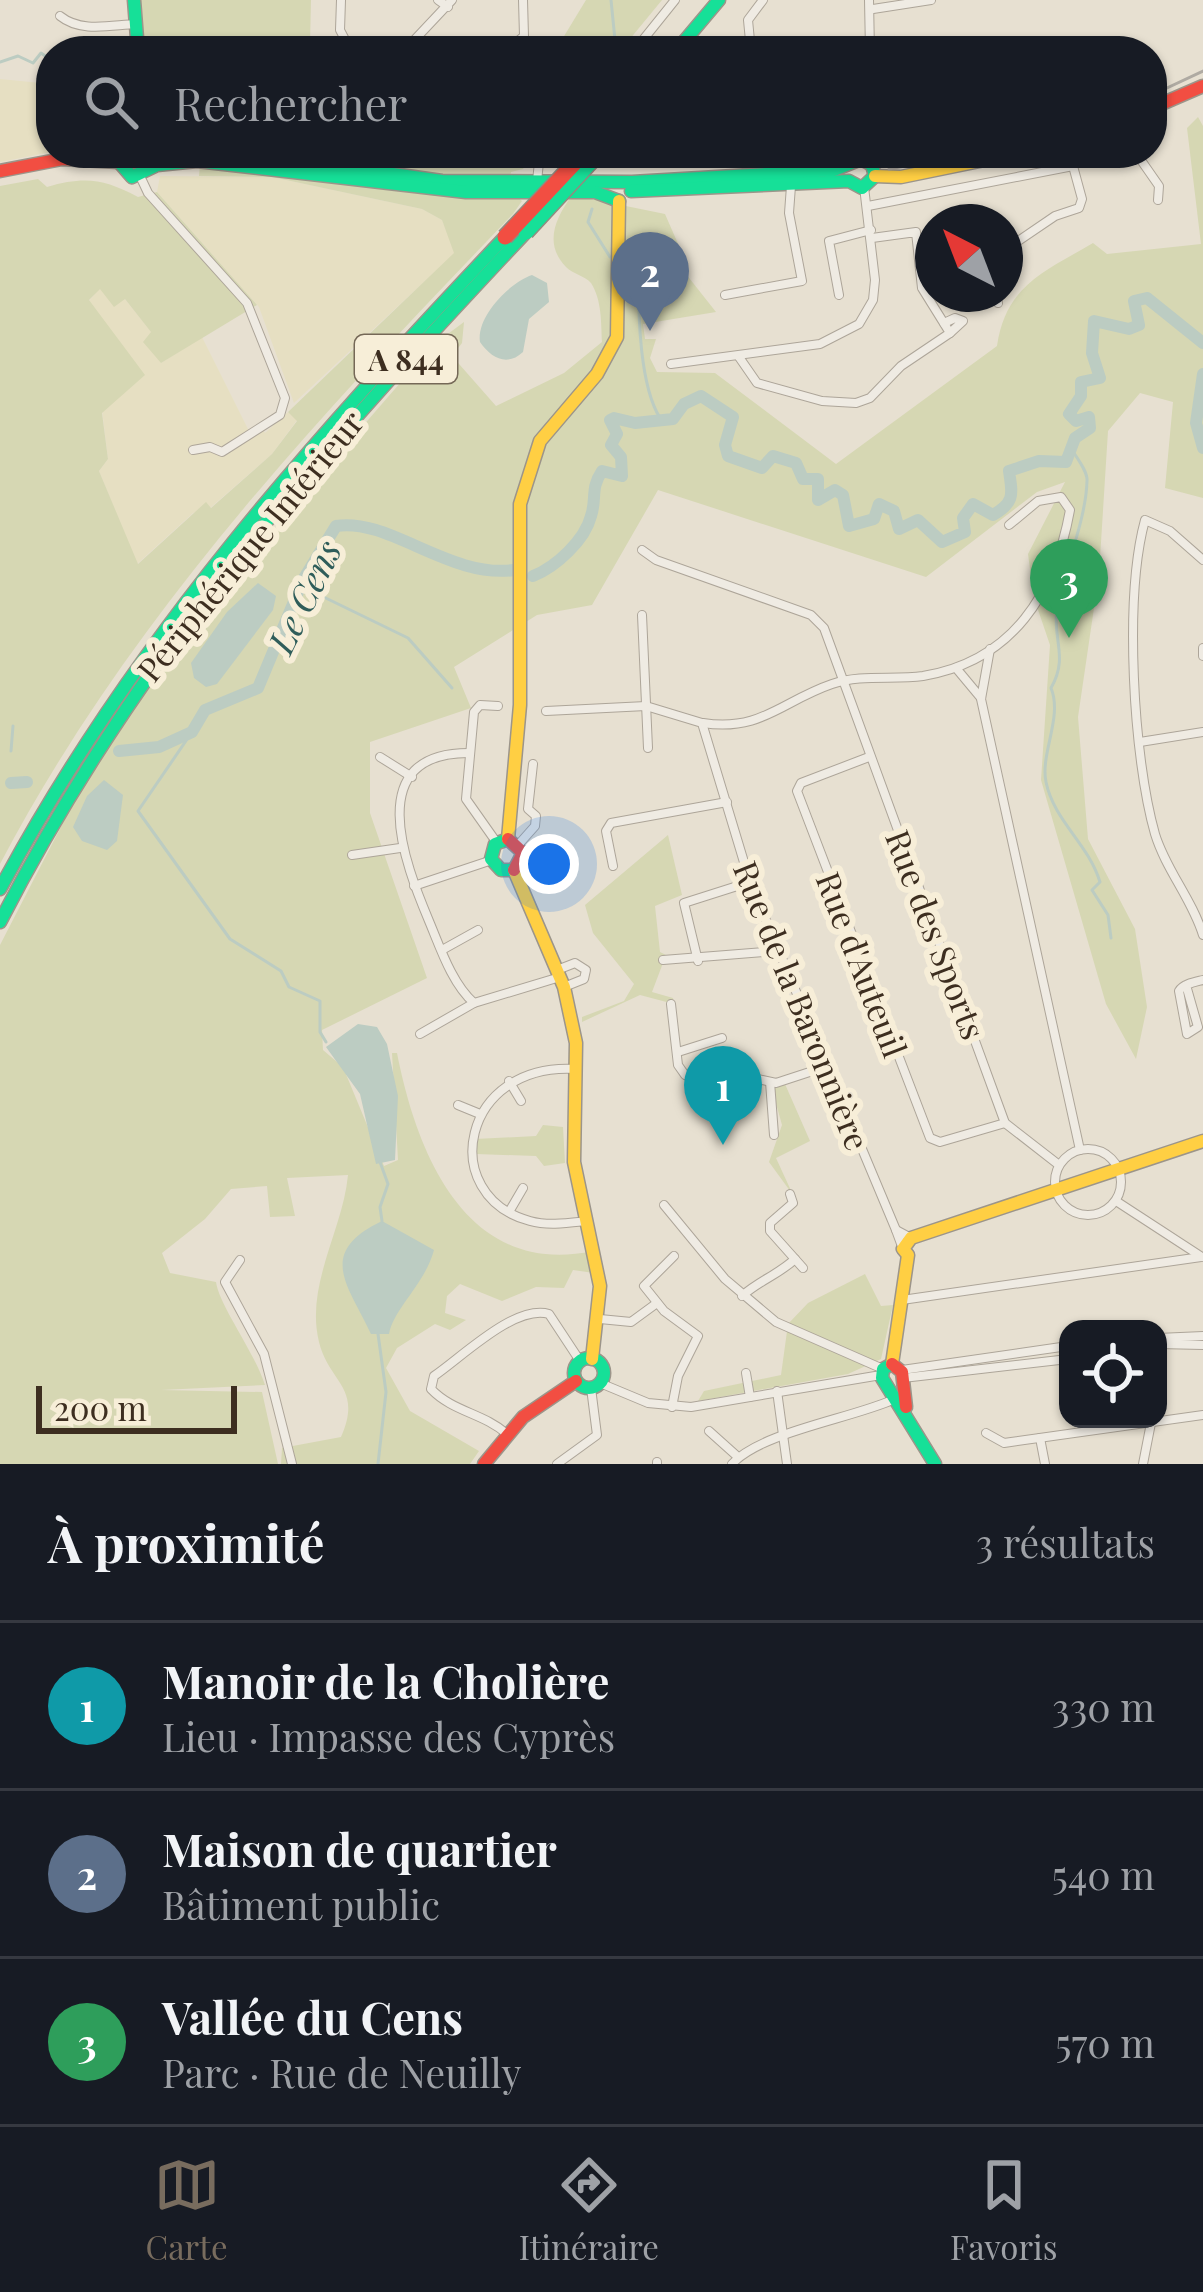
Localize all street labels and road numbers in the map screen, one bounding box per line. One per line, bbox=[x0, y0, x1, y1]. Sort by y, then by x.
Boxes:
road number: A 844 bbox=[355, 335, 457, 383]
street label: Périphérique Intérieur bbox=[126, 400, 372, 690]
street label: Rue des Sports bbox=[877, 823, 997, 1045]
street label: Rue de la Baronnière bbox=[725, 854, 881, 1156]
street label: Rue d'Auteuil bbox=[808, 865, 918, 1063]

